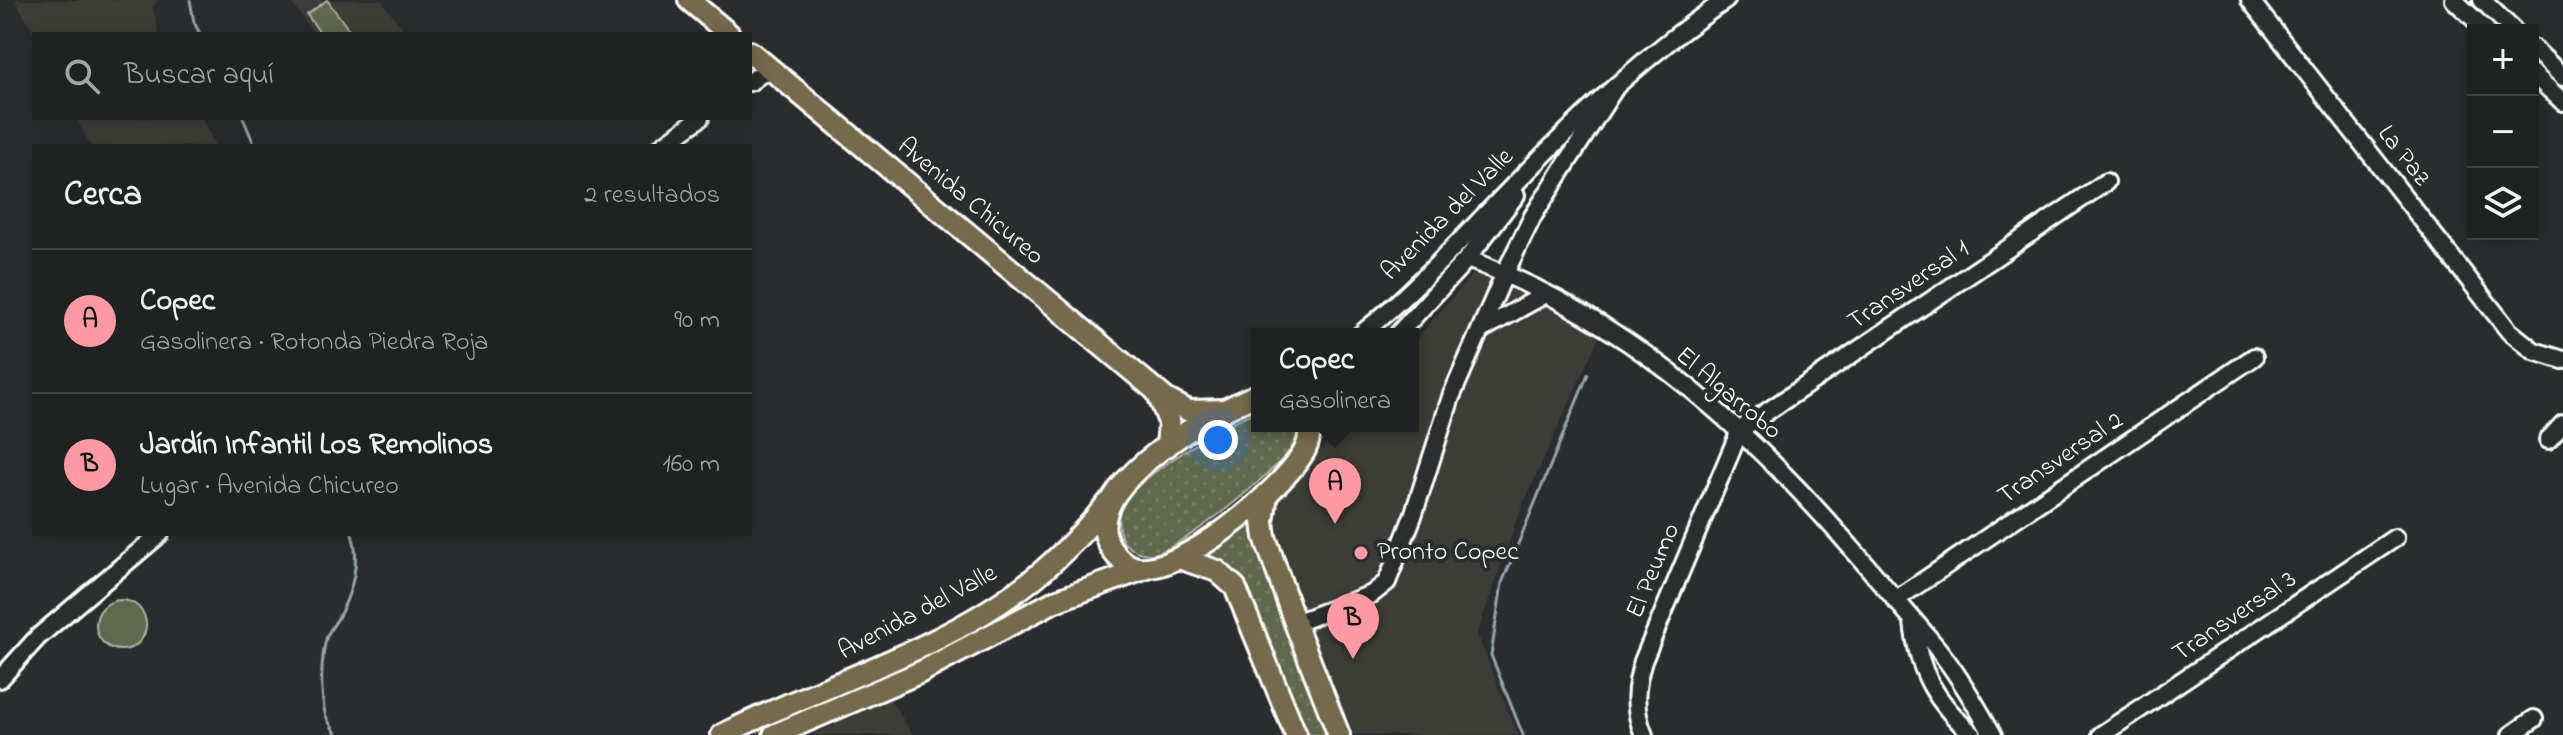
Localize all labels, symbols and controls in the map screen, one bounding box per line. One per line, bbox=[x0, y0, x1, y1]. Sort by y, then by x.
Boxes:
map controls bbox=[2467, 24, 2539, 240]
button: + bbox=[2467, 24, 2539, 96]
search box bbox=[32, 32, 752, 120]
icon: search bbox=[60, 54, 104, 98]
text: Buscar aquí bbox=[124, 54, 274, 98]
button: − bbox=[2467, 96, 2539, 168]
street label: La Paz bbox=[2367, 117, 2439, 195]
street label: Avenida Chicureo bbox=[888, 129, 1052, 275]
street label: Avenida del Valle bbox=[1373, 139, 1524, 290]
button: layers bbox=[2467, 168, 2539, 240]
text: Cerca bbox=[64, 171, 142, 221]
text: 2 resultados bbox=[584, 177, 720, 215]
street label: Transversal 1 bbox=[1840, 231, 1978, 341]
text: Copec bbox=[140, 280, 215, 324]
text: A bbox=[82, 302, 98, 340]
text: 90 m bbox=[674, 302, 720, 340]
text: Gasolinera · Rotonda Piedra Roja bbox=[140, 324, 488, 362]
popup bbox=[1251, 328, 1419, 432]
street label: El Algarrobo bbox=[1666, 338, 1790, 450]
text: Copec bbox=[1279, 339, 1354, 383]
text: Gasolinera bbox=[1279, 383, 1391, 421]
street label: Transversal 2 bbox=[1990, 403, 2132, 515]
your location bbox=[1198, 420, 1238, 460]
text: Jardín Infantil Los Remolinos bbox=[140, 424, 493, 468]
text: B bbox=[81, 446, 99, 484]
text: 160 m bbox=[662, 446, 720, 484]
pin: A bbox=[1309, 458, 1361, 524]
text: Lugar · Avenida Chicureo bbox=[140, 468, 399, 506]
street label: El Peumo bbox=[1617, 517, 1691, 625]
place label: Pronto Copec bbox=[1377, 534, 1519, 572]
marker: Pronto Copec bbox=[1352, 544, 1370, 562]
street label: Avenida del Valle bbox=[832, 555, 1004, 671]
street label: Transversal 3 bbox=[2165, 561, 2305, 673]
pin: B bbox=[1327, 593, 1379, 659]

